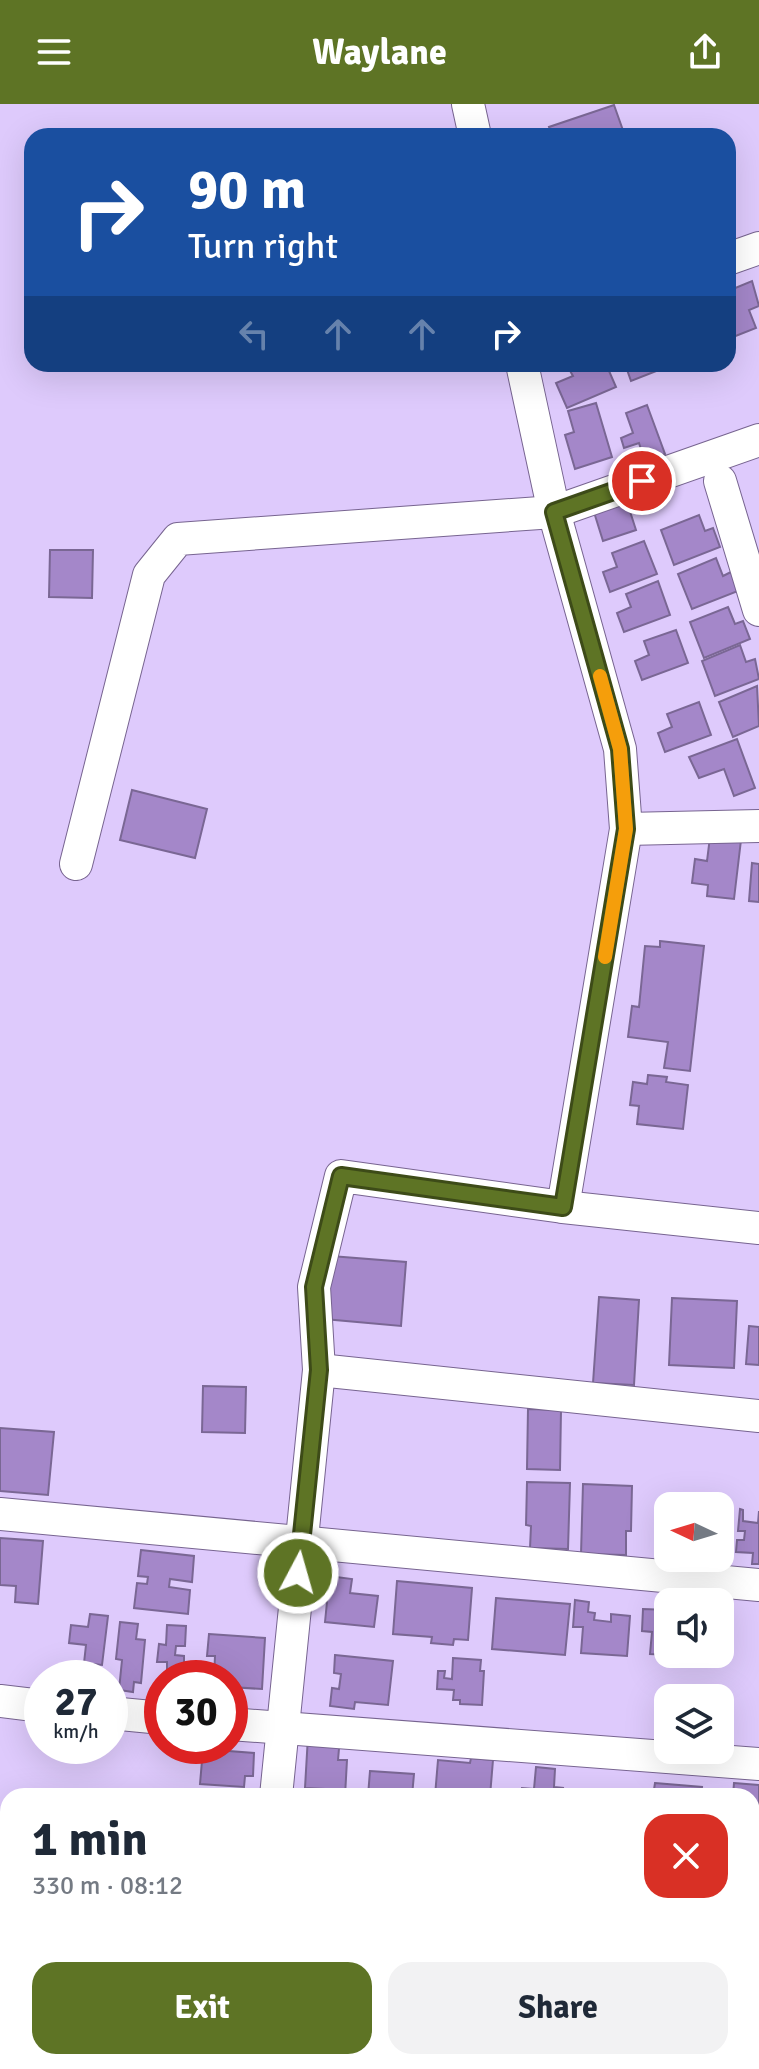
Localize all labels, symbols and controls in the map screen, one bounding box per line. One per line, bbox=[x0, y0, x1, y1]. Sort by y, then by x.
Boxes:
icon: menu bbox=[32, 30, 76, 74]
text: Waylane bbox=[312, 30, 447, 75]
icon: share bbox=[683, 30, 727, 74]
text: 90 m bbox=[188, 155, 306, 224]
icon: right bbox=[56, 160, 160, 264]
text: Turn right bbox=[188, 224, 338, 269]
icon: left bbox=[232, 312, 276, 356]
icon: ahead bbox=[316, 312, 360, 356]
icon: ahead bbox=[400, 312, 444, 356]
icon: right bbox=[484, 312, 528, 356]
pin bbox=[608, 447, 676, 515]
icon: arrive bbox=[620, 459, 664, 503]
north arrow bbox=[654, 1492, 734, 1572]
map controls bbox=[654, 1492, 734, 1764]
position arrow bbox=[256, 1531, 340, 1615]
button: sound bbox=[654, 1588, 734, 1668]
speed limit sign: 30 bbox=[144, 1660, 248, 1764]
text: 27 bbox=[54, 1677, 98, 1727]
button: layers bbox=[654, 1684, 734, 1764]
text: km/h bbox=[53, 1719, 99, 1744]
text: 1 min bbox=[32, 1810, 148, 1869]
button: close bbox=[644, 1814, 728, 1898]
text: 330 m · 08:12 bbox=[32, 1870, 183, 1902]
button: Exit bbox=[32, 1962, 372, 2054]
button: Share bbox=[388, 1962, 728, 2054]

